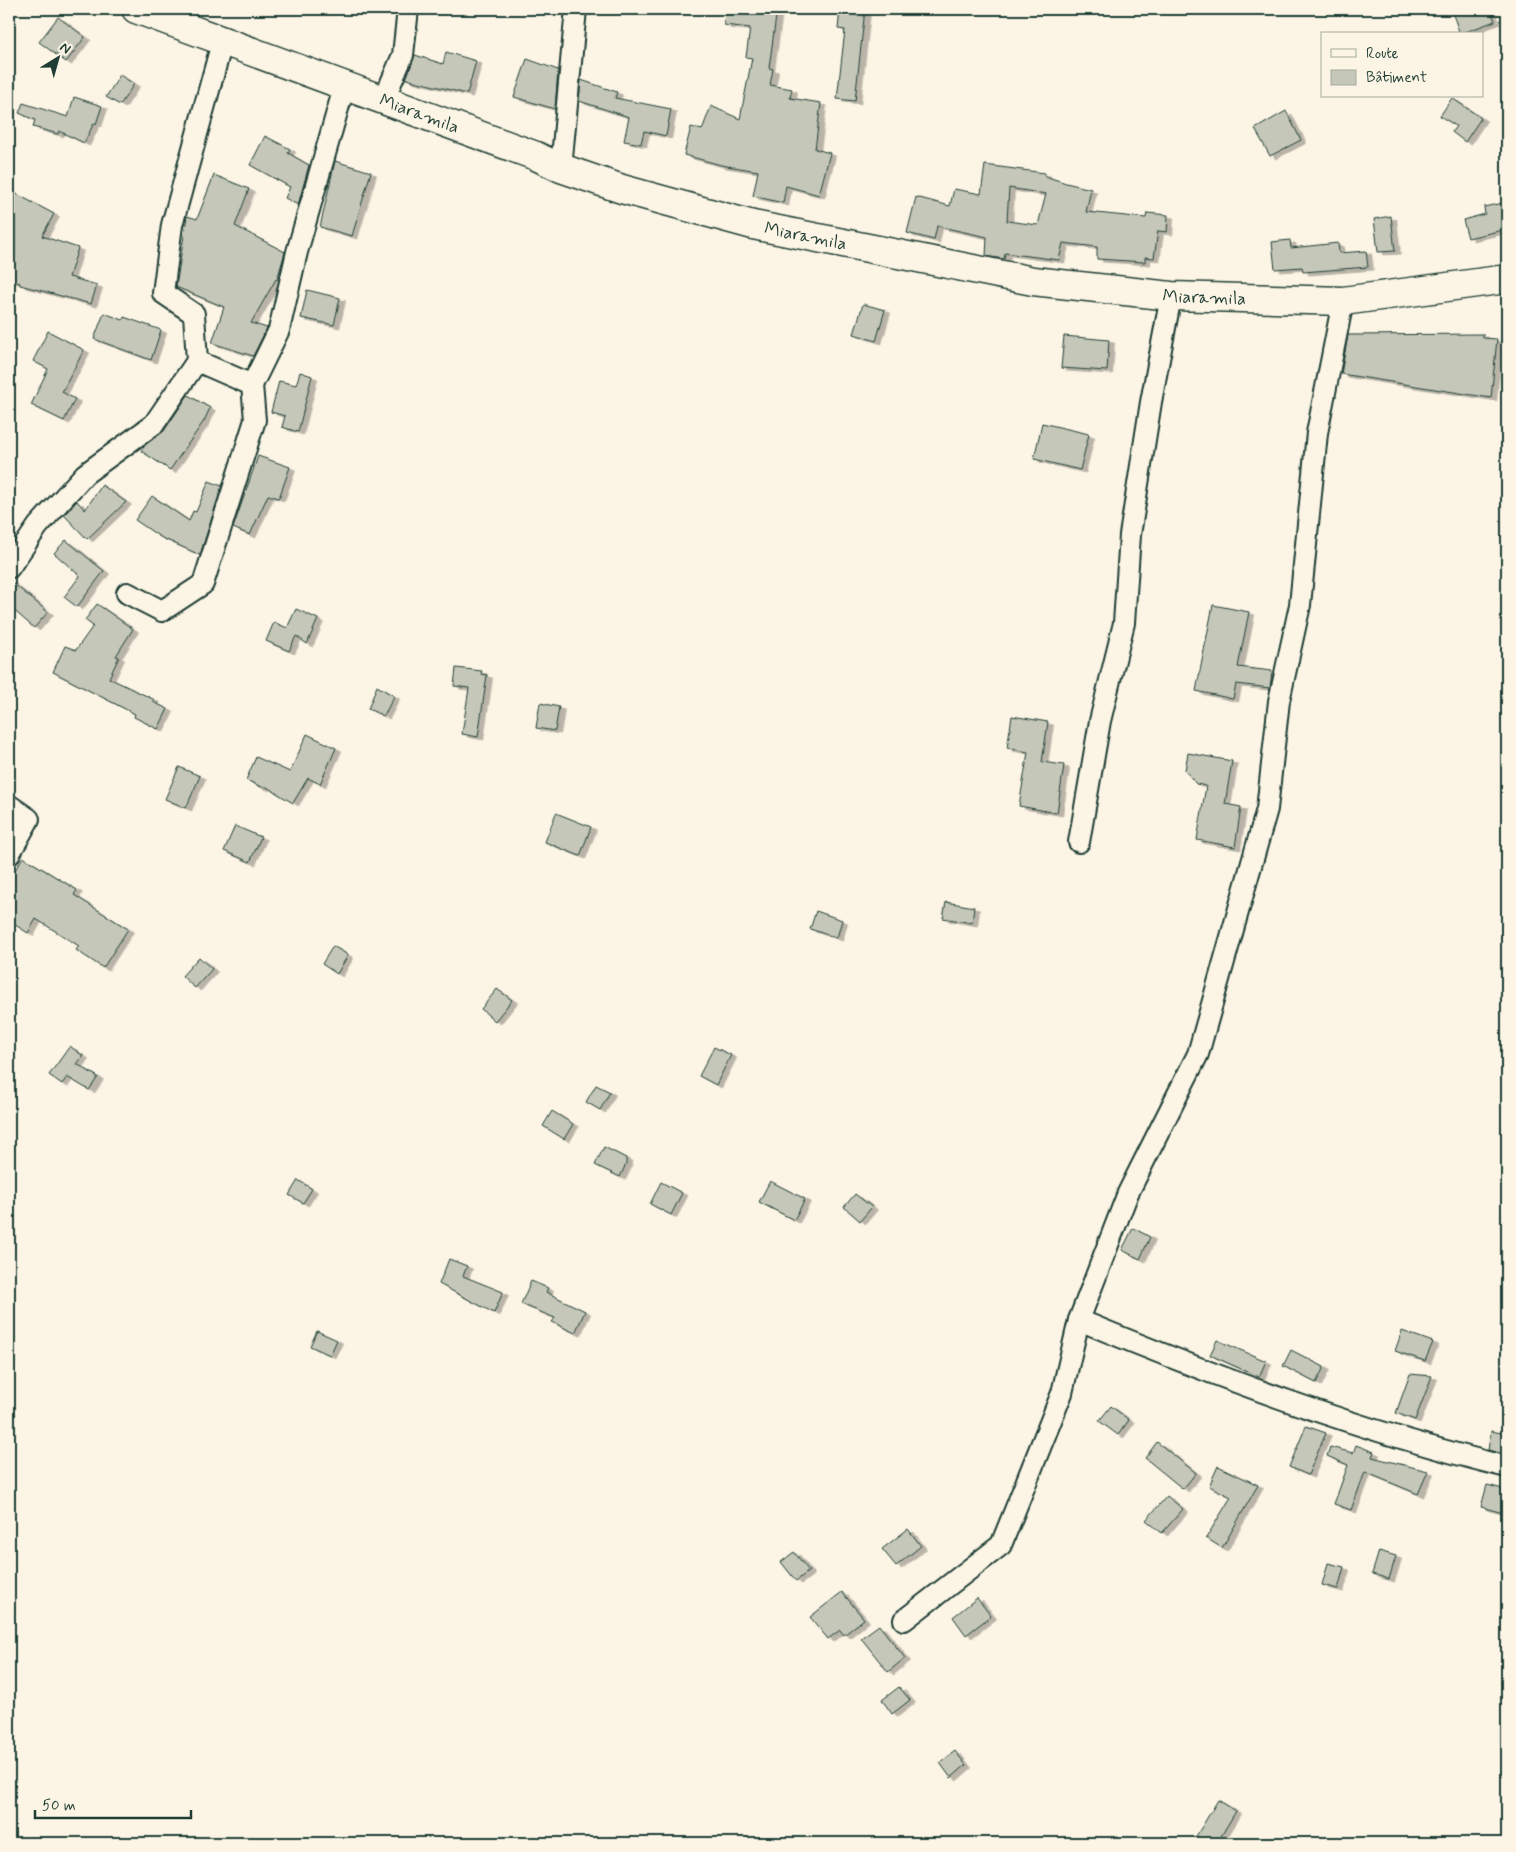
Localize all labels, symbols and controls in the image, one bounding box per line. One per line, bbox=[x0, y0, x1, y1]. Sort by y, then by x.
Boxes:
north arrow bbox=[32, 32, 82, 82]
legend bbox=[1321, 32, 1484, 98]
text: N bbox=[56, 38, 74, 58]
text: Route bbox=[1366, 44, 1399, 64]
text: Bâtiment bbox=[1366, 68, 1427, 88]
street label: Miaramila bbox=[376, 88, 462, 140]
street label: Miaramila bbox=[762, 217, 849, 256]
street label: Miaramila bbox=[1161, 284, 1246, 311]
scale bar bbox=[35, 1787, 191, 1819]
text: 50 m bbox=[42, 1796, 76, 1816]

